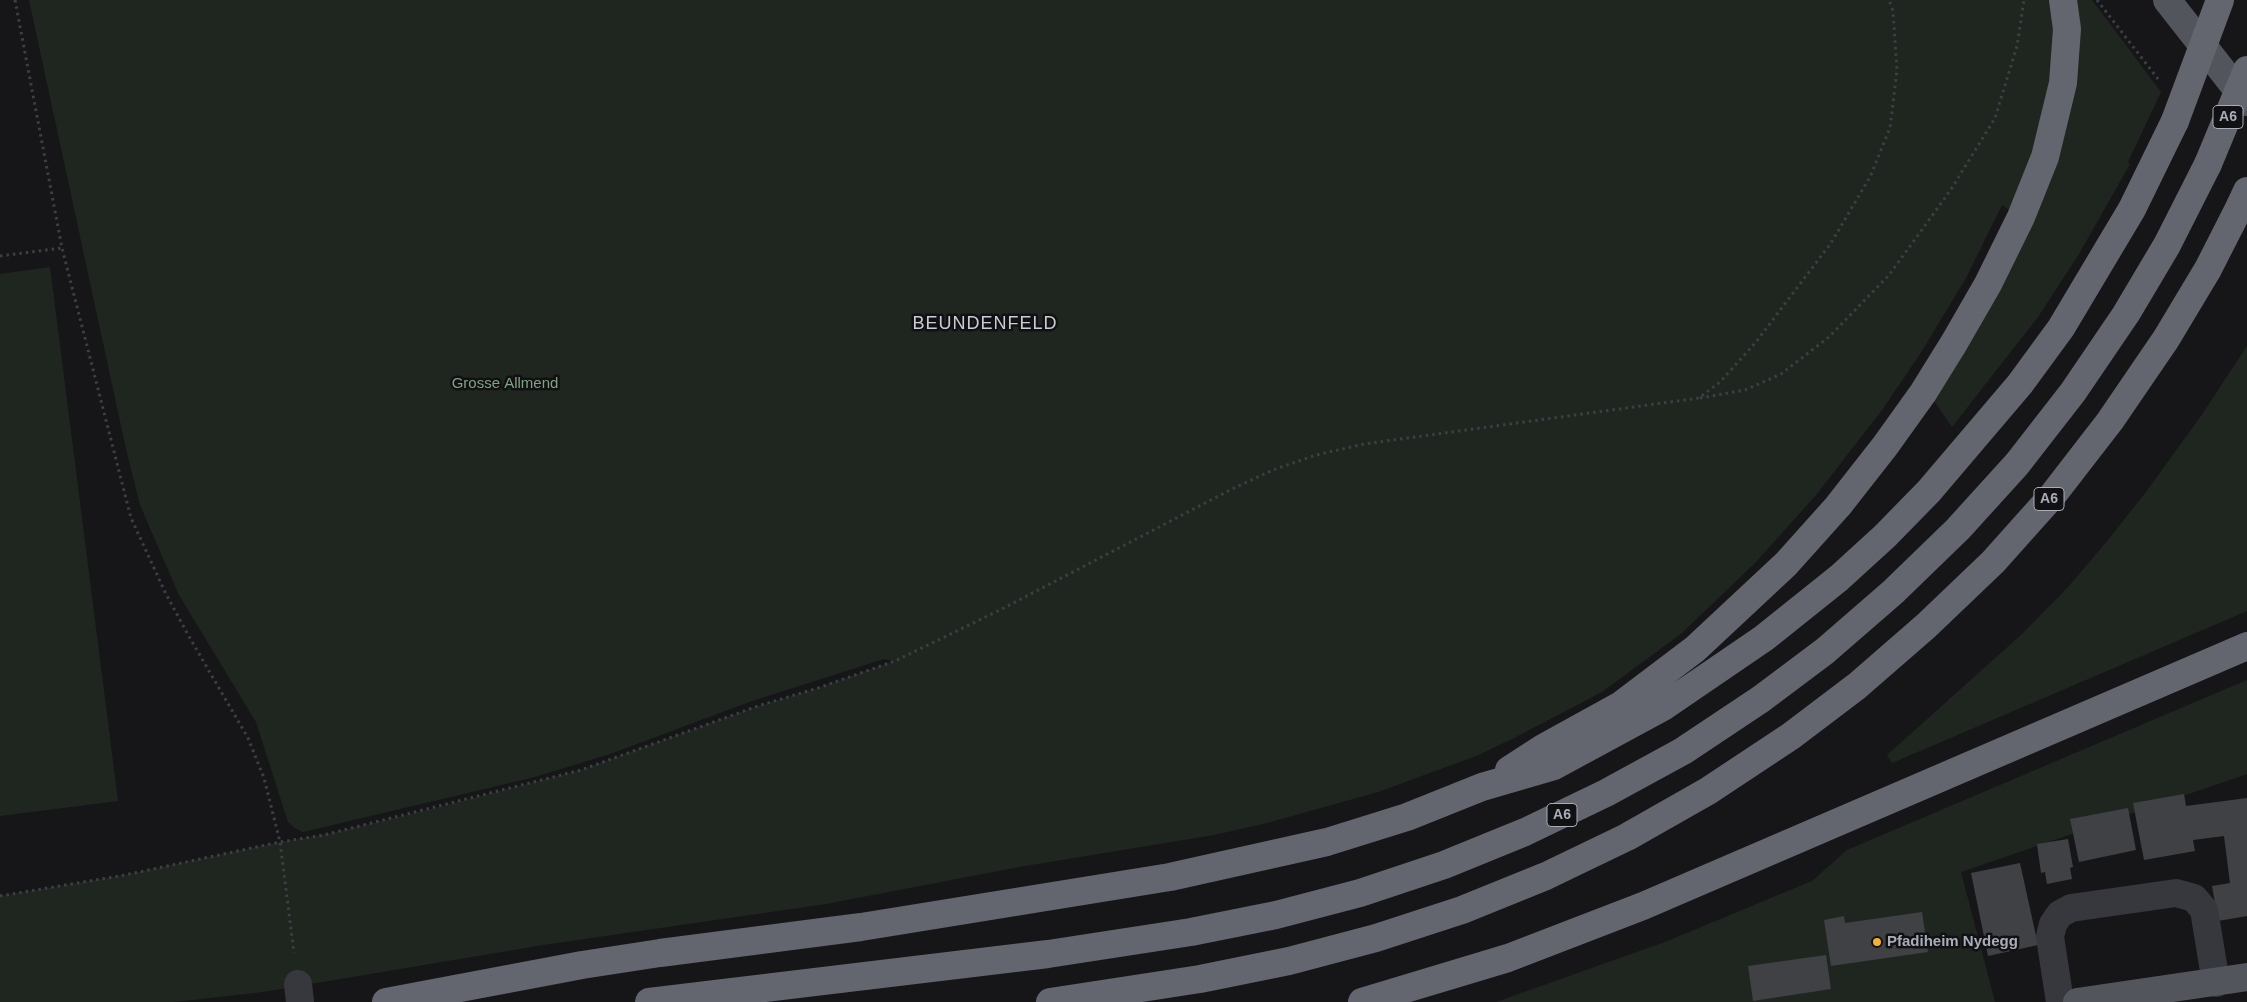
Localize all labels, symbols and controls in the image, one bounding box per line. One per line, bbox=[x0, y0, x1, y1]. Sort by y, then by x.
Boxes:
road number: A6 bbox=[2213, 105, 2243, 128]
district label: BEUNDENFELD bbox=[911, 313, 1059, 335]
park label: Grosse Allmend bbox=[452, 375, 558, 393]
road number: A6 bbox=[2034, 488, 2064, 510]
road number: A6 bbox=[1547, 804, 1577, 826]
place label: Pfadiheim Nydegg bbox=[1887, 933, 2018, 951]
marker: Pfadiheim Nydegg bbox=[1871, 936, 1883, 948]

